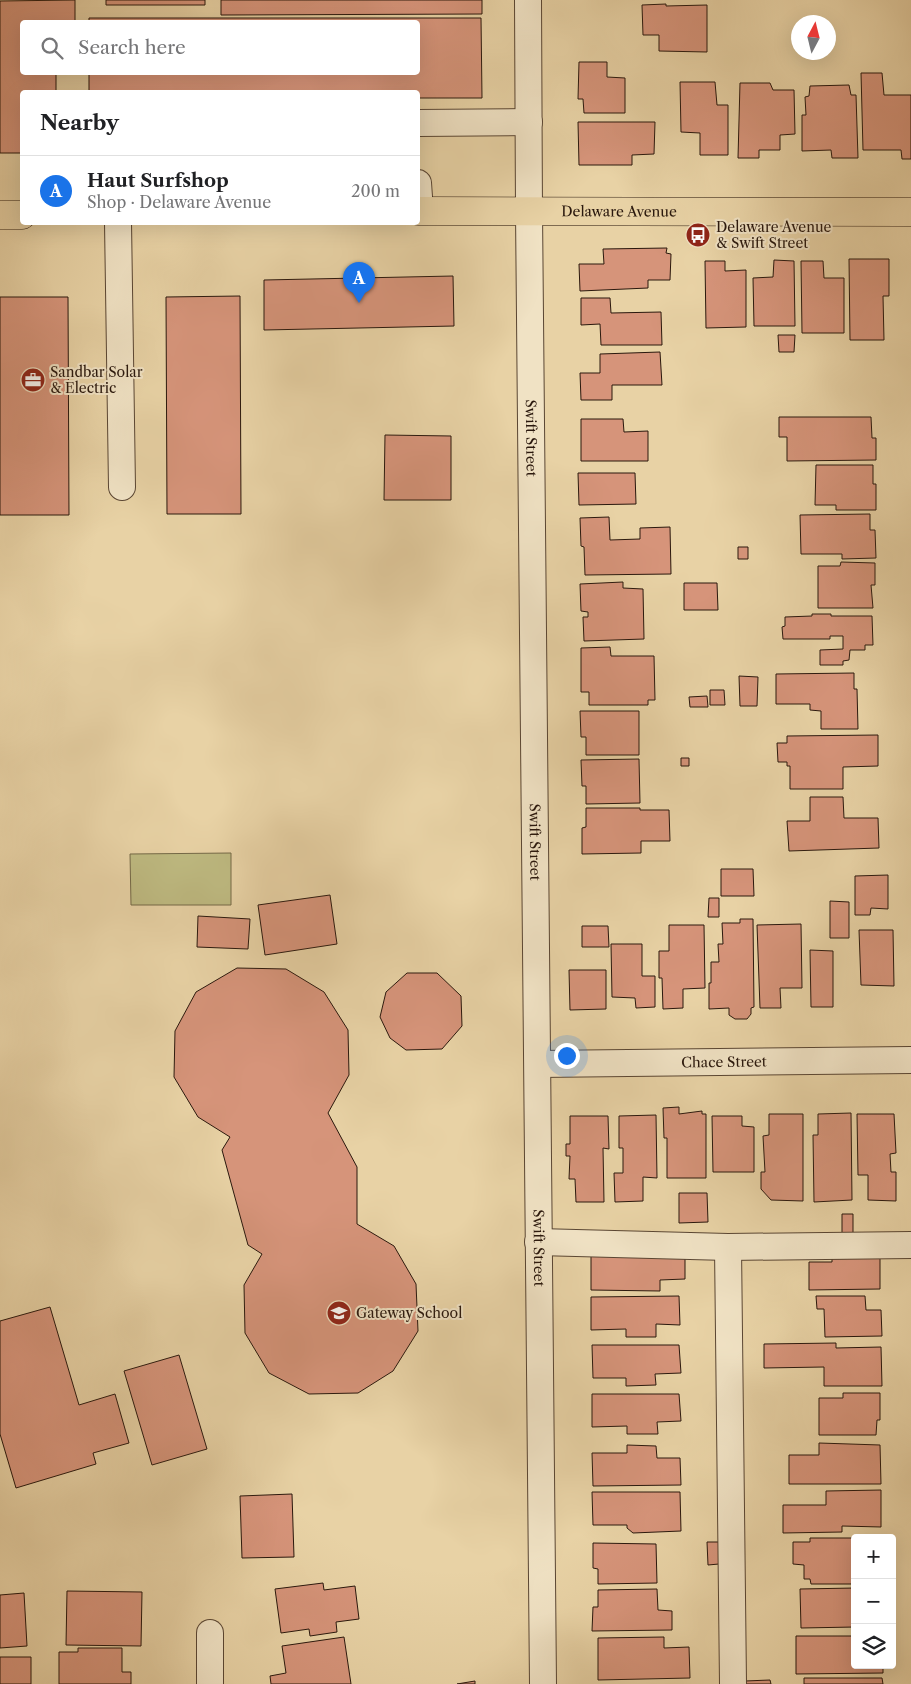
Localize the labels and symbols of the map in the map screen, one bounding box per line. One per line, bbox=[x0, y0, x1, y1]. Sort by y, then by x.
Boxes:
north arrow bbox=[791, 15, 836, 60]
street label: Delaware Avenue bbox=[561, 202, 677, 221]
place label: Delaware Avenue & Swift Street bbox=[716, 218, 832, 252]
bus stop icon: Delaware Avenue & Swift Street bbox=[685, 222, 711, 248]
pin: A bbox=[343, 262, 375, 303]
place label: Sandbar Solar & Electric bbox=[50, 363, 143, 397]
office icon: Sandbar Solar & Electric bbox=[20, 367, 46, 393]
street label: Swift Street bbox=[522, 399, 541, 477]
street label: Swift Street bbox=[526, 803, 544, 881]
your location bbox=[554, 1043, 580, 1069]
street label: Chace Street bbox=[681, 1053, 767, 1071]
street label: Swift Street bbox=[529, 1209, 548, 1287]
school or university icon: Gateway School bbox=[326, 1300, 352, 1326]
place label: Gateway School bbox=[356, 1304, 462, 1322]

